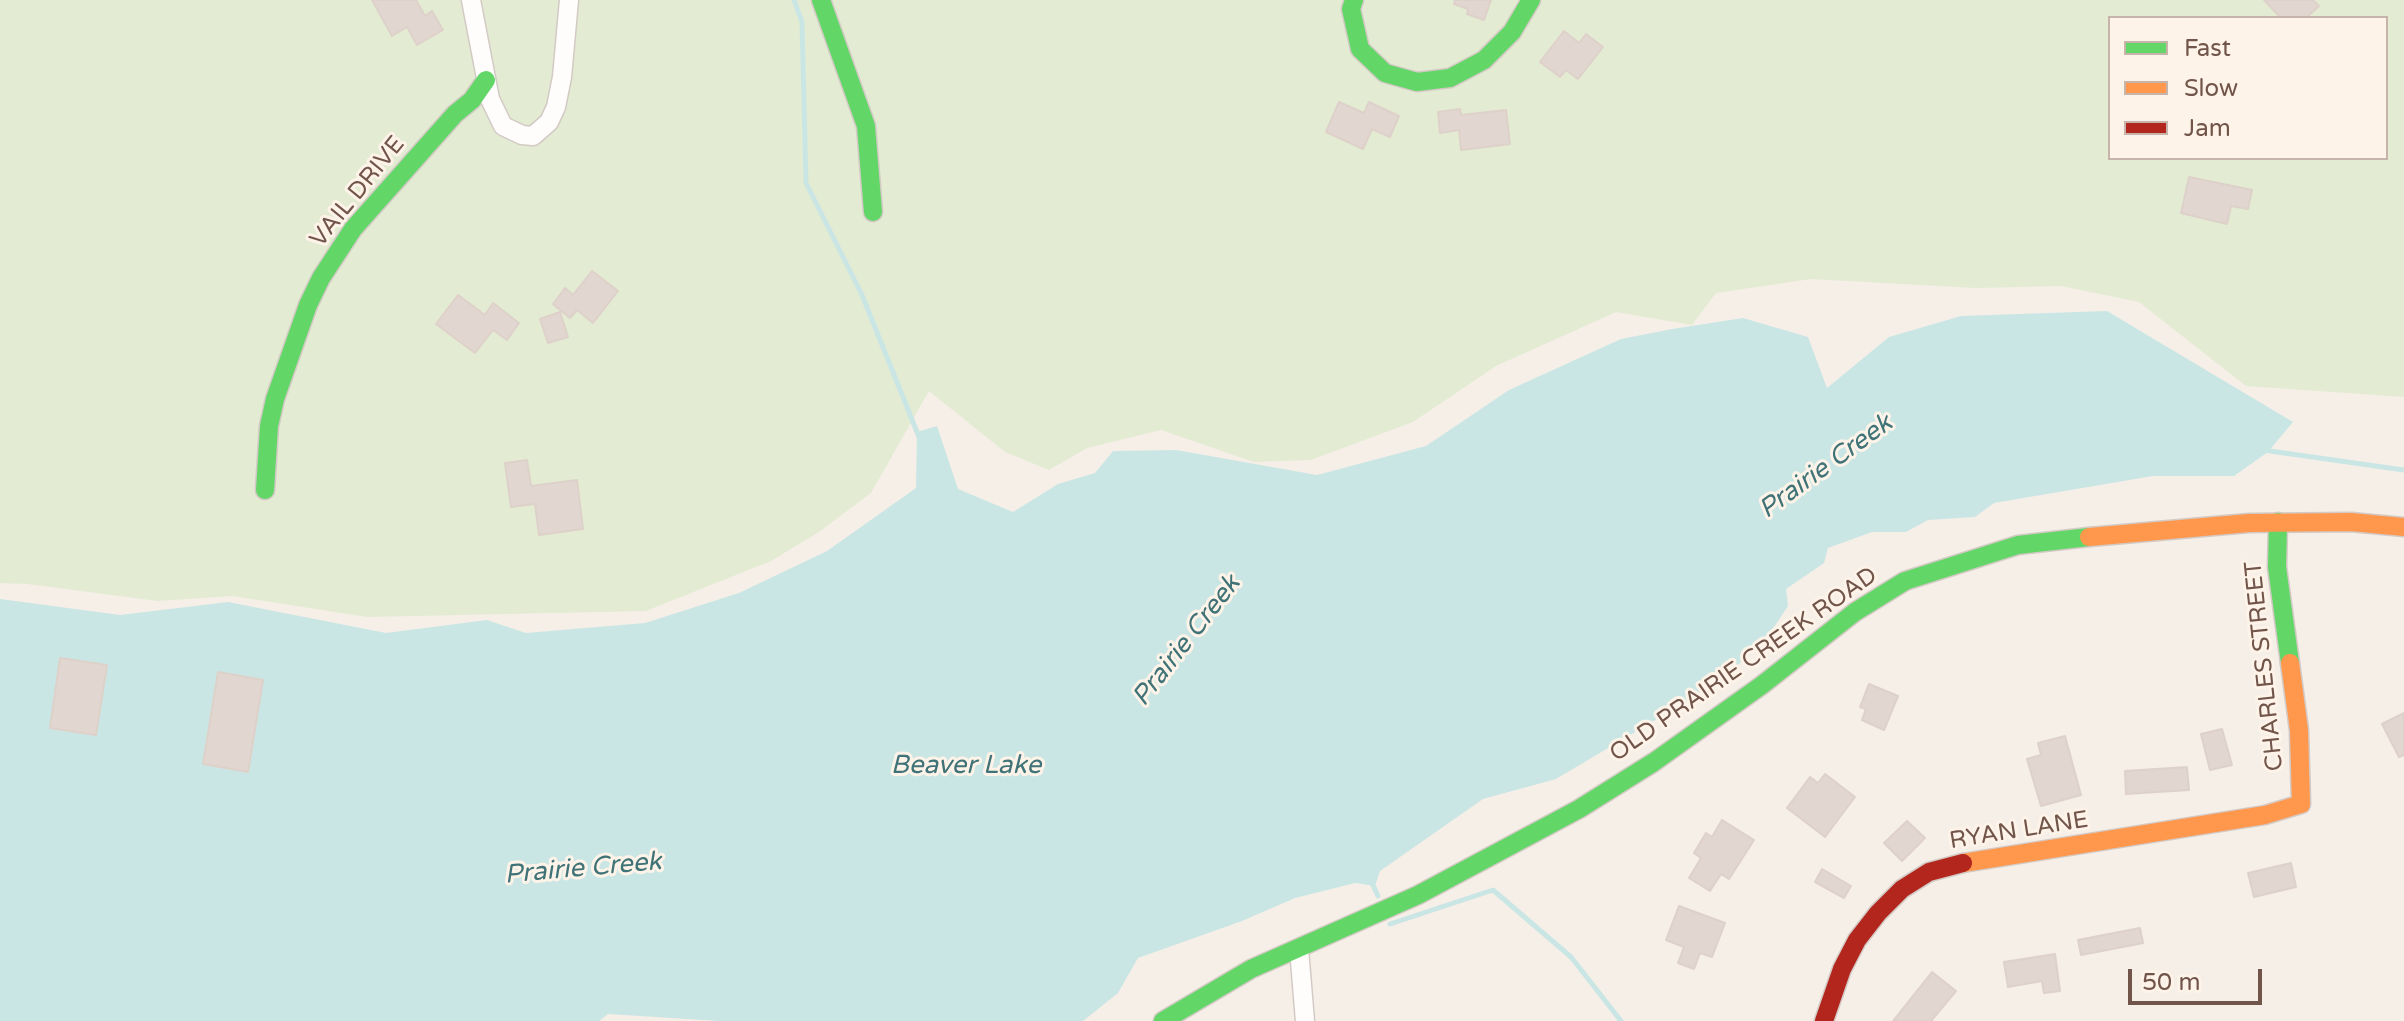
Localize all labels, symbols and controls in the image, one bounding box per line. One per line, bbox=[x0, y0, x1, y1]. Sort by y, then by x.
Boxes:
legend bbox=[2108, 16, 2388, 160]
text: Fast bbox=[2184, 34, 2231, 63]
text: Slow bbox=[2184, 74, 2238, 103]
text: Jam bbox=[2184, 114, 2231, 143]
street label: VAIL DRIVE bbox=[305, 131, 411, 253]
water label: Prairie Creek bbox=[1753, 408, 1899, 526]
street label: CHARLES STREET bbox=[2240, 560, 2290, 772]
street label: OLD PRAIRIE CREEK ROAD bbox=[1605, 561, 1883, 769]
water label: Prairie Creek bbox=[1126, 569, 1248, 713]
water label: Beaver Lake bbox=[891, 750, 1041, 782]
street label: RYAN LANE bbox=[1947, 806, 2091, 856]
water label: Prairie Creek bbox=[503, 847, 663, 891]
scale bar bbox=[2132, 953, 2266, 1003]
text: 50 m bbox=[2142, 968, 2200, 997]

